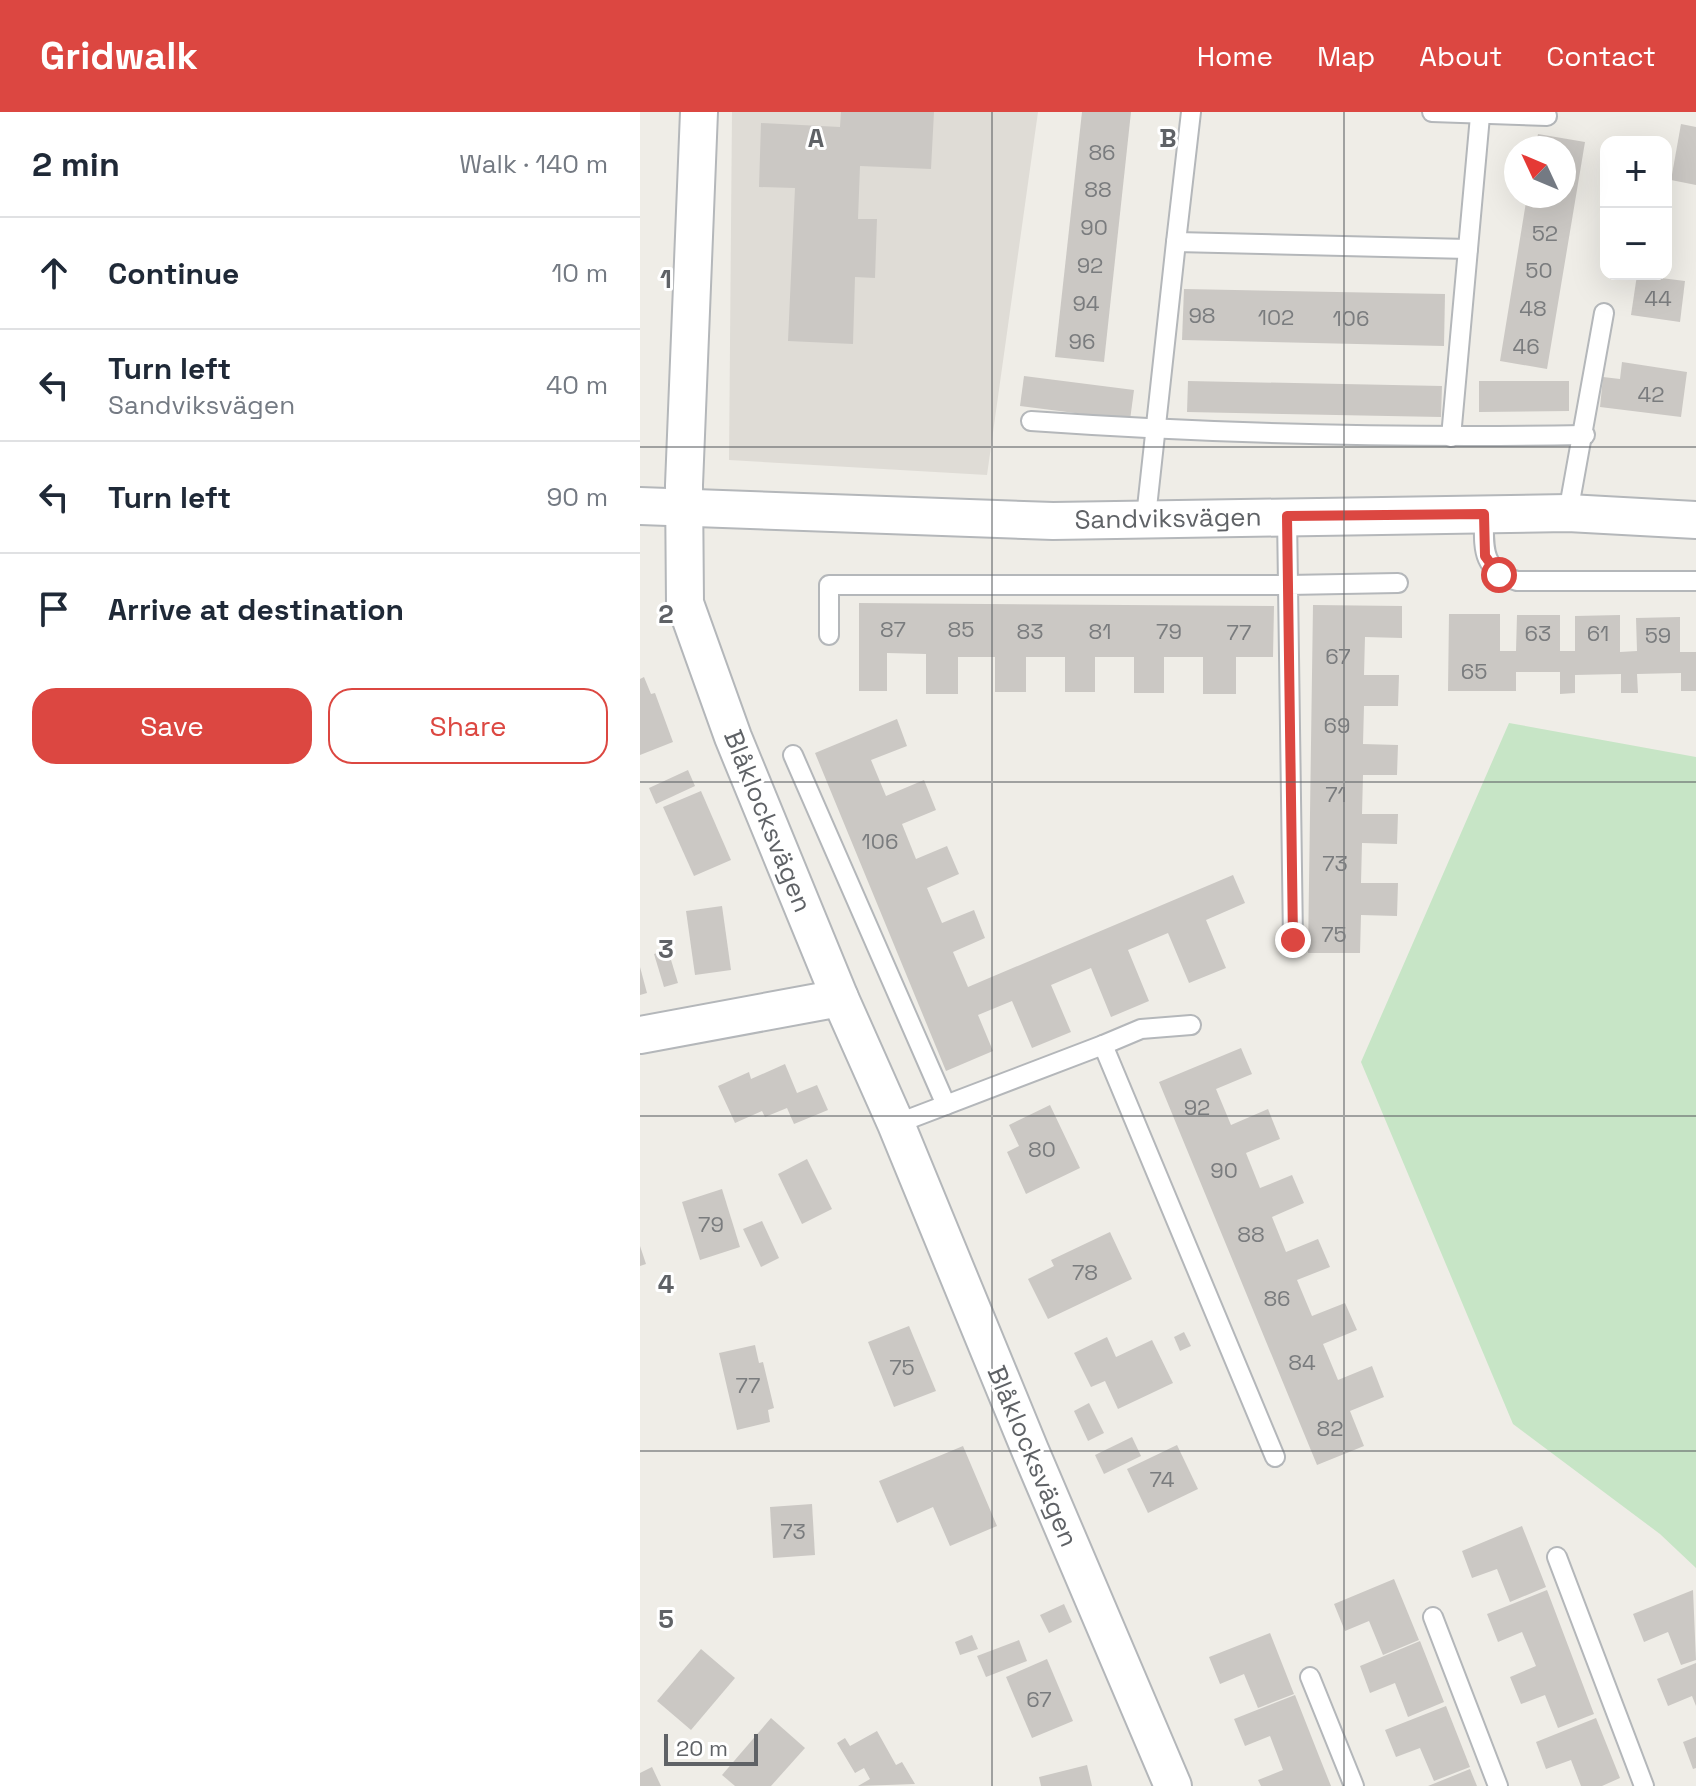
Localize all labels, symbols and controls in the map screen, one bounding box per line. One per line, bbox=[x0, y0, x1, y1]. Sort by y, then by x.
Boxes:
text: Gridwalk bbox=[40, 32, 198, 80]
text: Home bbox=[1197, 38, 1273, 74]
text: Map bbox=[1317, 38, 1375, 74]
text: About bbox=[1419, 38, 1502, 74]
text: Contact bbox=[1546, 38, 1656, 74]
text: A bbox=[808, 121, 825, 155]
text: B bbox=[1159, 121, 1177, 155]
north arrow bbox=[1504, 136, 1576, 208]
map controls bbox=[1600, 136, 1672, 280]
button: + bbox=[1600, 136, 1672, 208]
house number: 86 bbox=[1088, 138, 1116, 166]
text: 2 min bbox=[32, 143, 120, 186]
text: Walk · 140 m bbox=[459, 147, 608, 181]
house number: 88 bbox=[1084, 175, 1112, 203]
button: − bbox=[1600, 208, 1672, 280]
house number: 90 bbox=[1080, 213, 1108, 241]
house number: 52 bbox=[1532, 219, 1558, 247]
icon: ahead bbox=[32, 251, 76, 295]
house number: 92 bbox=[1077, 251, 1103, 279]
text: Continue bbox=[108, 254, 239, 293]
text: 10 m bbox=[551, 256, 608, 290]
house number: 50 bbox=[1525, 256, 1553, 284]
text: 1 bbox=[660, 262, 672, 296]
house number: 44 bbox=[1644, 284, 1672, 312]
house number: 94 bbox=[1072, 289, 1100, 317]
house number: 48 bbox=[1519, 294, 1547, 322]
house number: 98 bbox=[1188, 301, 1216, 329]
house number: 102 bbox=[1258, 303, 1294, 331]
house number: 106 bbox=[1333, 304, 1369, 332]
house number: 96 bbox=[1069, 327, 1095, 355]
house number: 46 bbox=[1512, 332, 1540, 360]
text: Turn left bbox=[108, 349, 231, 388]
icon: left bbox=[32, 363, 76, 407]
text: 40 m bbox=[546, 368, 608, 402]
house number: 42 bbox=[1637, 380, 1665, 408]
text: Sandviksvägen bbox=[108, 388, 295, 422]
icon: left bbox=[32, 475, 76, 519]
text: Turn left bbox=[108, 478, 231, 517]
text: 90 m bbox=[546, 480, 608, 514]
street label: Sandviksvägen bbox=[1074, 499, 1262, 537]
route start bbox=[1481, 557, 1517, 593]
icon: arrive bbox=[32, 587, 76, 631]
text: Arrive at destination bbox=[108, 590, 404, 629]
text: 2 bbox=[658, 597, 674, 631]
house number: 87 bbox=[880, 615, 906, 643]
house number: 85 bbox=[948, 615, 974, 643]
house number: 83 bbox=[1017, 617, 1044, 645]
house number: 81 bbox=[1089, 617, 1111, 645]
house number: 79 bbox=[1156, 617, 1182, 645]
house number: 77 bbox=[1227, 618, 1251, 646]
house number: 63 bbox=[1525, 619, 1551, 647]
house number: 61 bbox=[1587, 619, 1609, 647]
house number: 59 bbox=[1645, 621, 1671, 649]
house number: 67 bbox=[1325, 642, 1351, 670]
house number: 65 bbox=[1461, 657, 1487, 685]
button: Save bbox=[32, 688, 312, 764]
button: Share bbox=[328, 688, 608, 764]
house number: 69 bbox=[1324, 711, 1350, 739]
street label: Blåklocksvägen bbox=[716, 725, 820, 917]
house number: 71 bbox=[1325, 780, 1347, 808]
house number: 106 bbox=[862, 827, 898, 855]
house number: 73 bbox=[1322, 849, 1348, 877]
house number: 75 bbox=[1321, 920, 1347, 948]
route end bbox=[1275, 922, 1311, 958]
text: 3 bbox=[658, 932, 674, 966]
house number: 92 bbox=[1184, 1093, 1210, 1121]
house number: 80 bbox=[1028, 1135, 1056, 1163]
house number: 90 bbox=[1210, 1156, 1238, 1184]
house number: 79 bbox=[698, 1210, 724, 1238]
house number: 88 bbox=[1237, 1220, 1265, 1248]
house number: 78 bbox=[1072, 1258, 1098, 1286]
text: 4 bbox=[658, 1267, 674, 1301]
house number: 86 bbox=[1263, 1284, 1291, 1312]
house number: 84 bbox=[1288, 1348, 1316, 1376]
house number: 75 bbox=[889, 1353, 915, 1381]
street label: Blåklocksvägen bbox=[980, 1360, 1086, 1552]
house number: 77 bbox=[736, 1371, 760, 1399]
house number: 82 bbox=[1317, 1414, 1343, 1442]
house number: 74 bbox=[1150, 1465, 1175, 1493]
house number: 73 bbox=[780, 1517, 806, 1545]
text: 5 bbox=[658, 1602, 674, 1636]
house number: 67 bbox=[1026, 1685, 1052, 1713]
scale bar bbox=[664, 1730, 758, 1766]
text: 20 m bbox=[676, 1734, 728, 1762]

